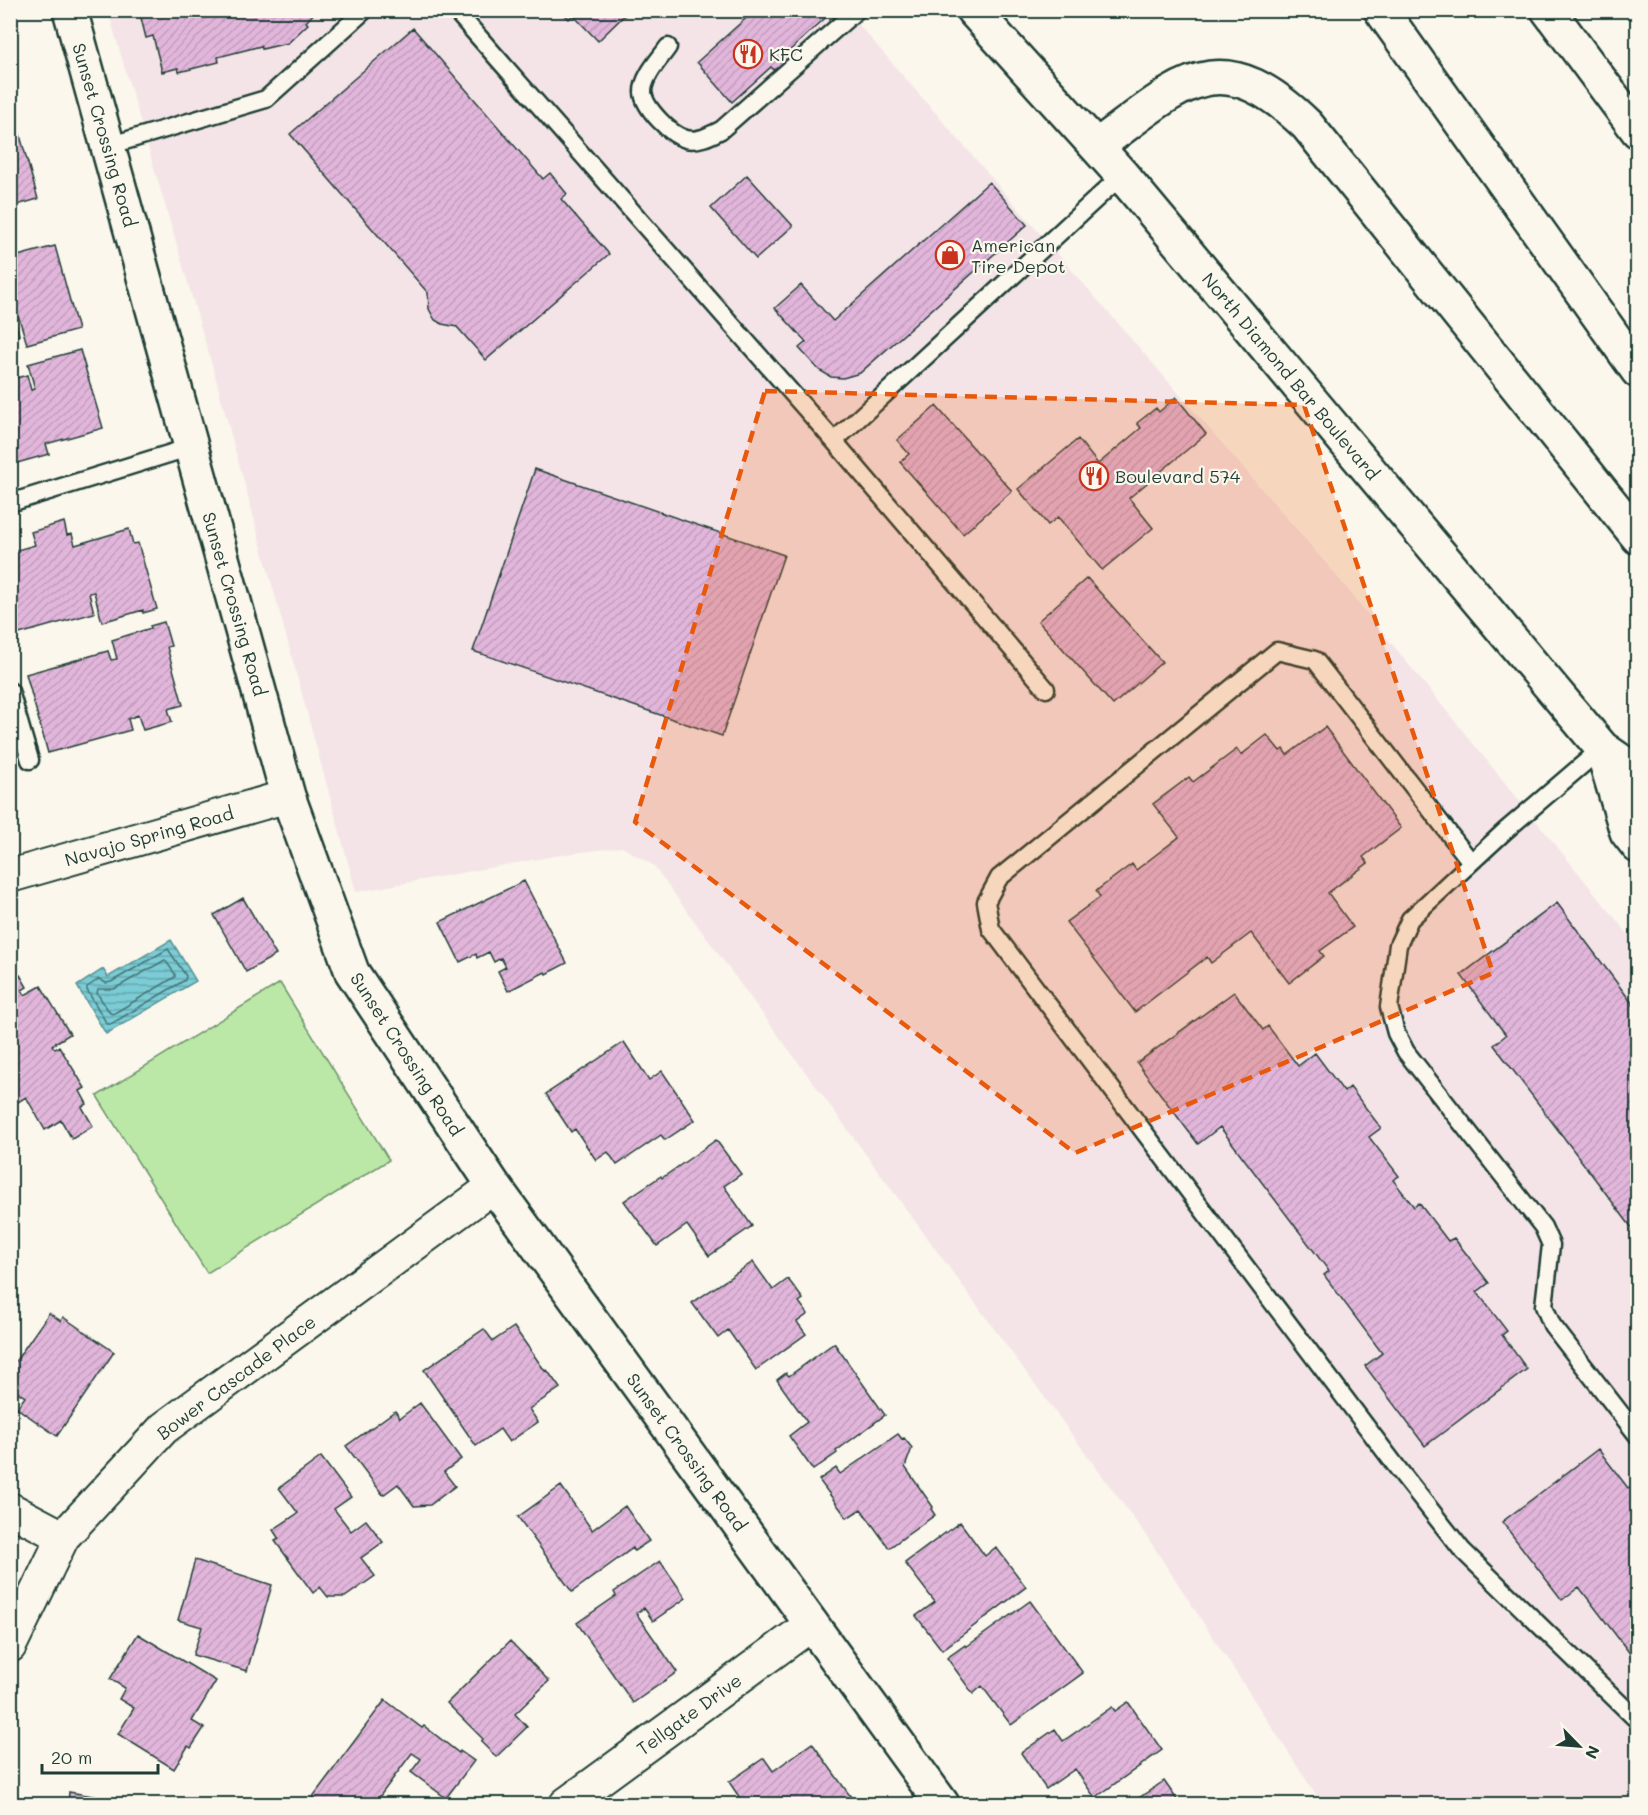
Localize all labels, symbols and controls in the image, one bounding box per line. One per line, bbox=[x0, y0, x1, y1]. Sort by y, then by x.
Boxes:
restaurant icon: KFC bbox=[732, 38, 764, 70]
street label: Sunset Crossing Road bbox=[67, 40, 143, 230]
place label: KFC bbox=[769, 42, 803, 66]
place label: American Tire Depot bbox=[971, 233, 1066, 278]
shop icon: American Tire Depot bbox=[934, 239, 966, 271]
street label: North Diamond Bar Boulevard bbox=[1197, 267, 1385, 485]
restaurant icon: Boulevard 574 bbox=[1078, 460, 1110, 492]
place label: Boulevard 574 bbox=[1115, 464, 1241, 488]
street label: Sunset Crossing Road bbox=[197, 509, 273, 699]
street label: Navajo Spring Road bbox=[62, 800, 236, 872]
street label: Sunset Crossing Road bbox=[345, 968, 469, 1140]
street label: Bower Cascade Place bbox=[152, 1309, 320, 1445]
street label: Sunset Crossing Road bbox=[621, 1368, 753, 1536]
street label: Tellgate Drive bbox=[632, 1668, 746, 1760]
north arrow bbox=[1549, 1716, 1609, 1776]
scale bar bbox=[42, 1737, 158, 1775]
text: N bbox=[1581, 1743, 1605, 1762]
text: 20 m bbox=[51, 1745, 92, 1769]

